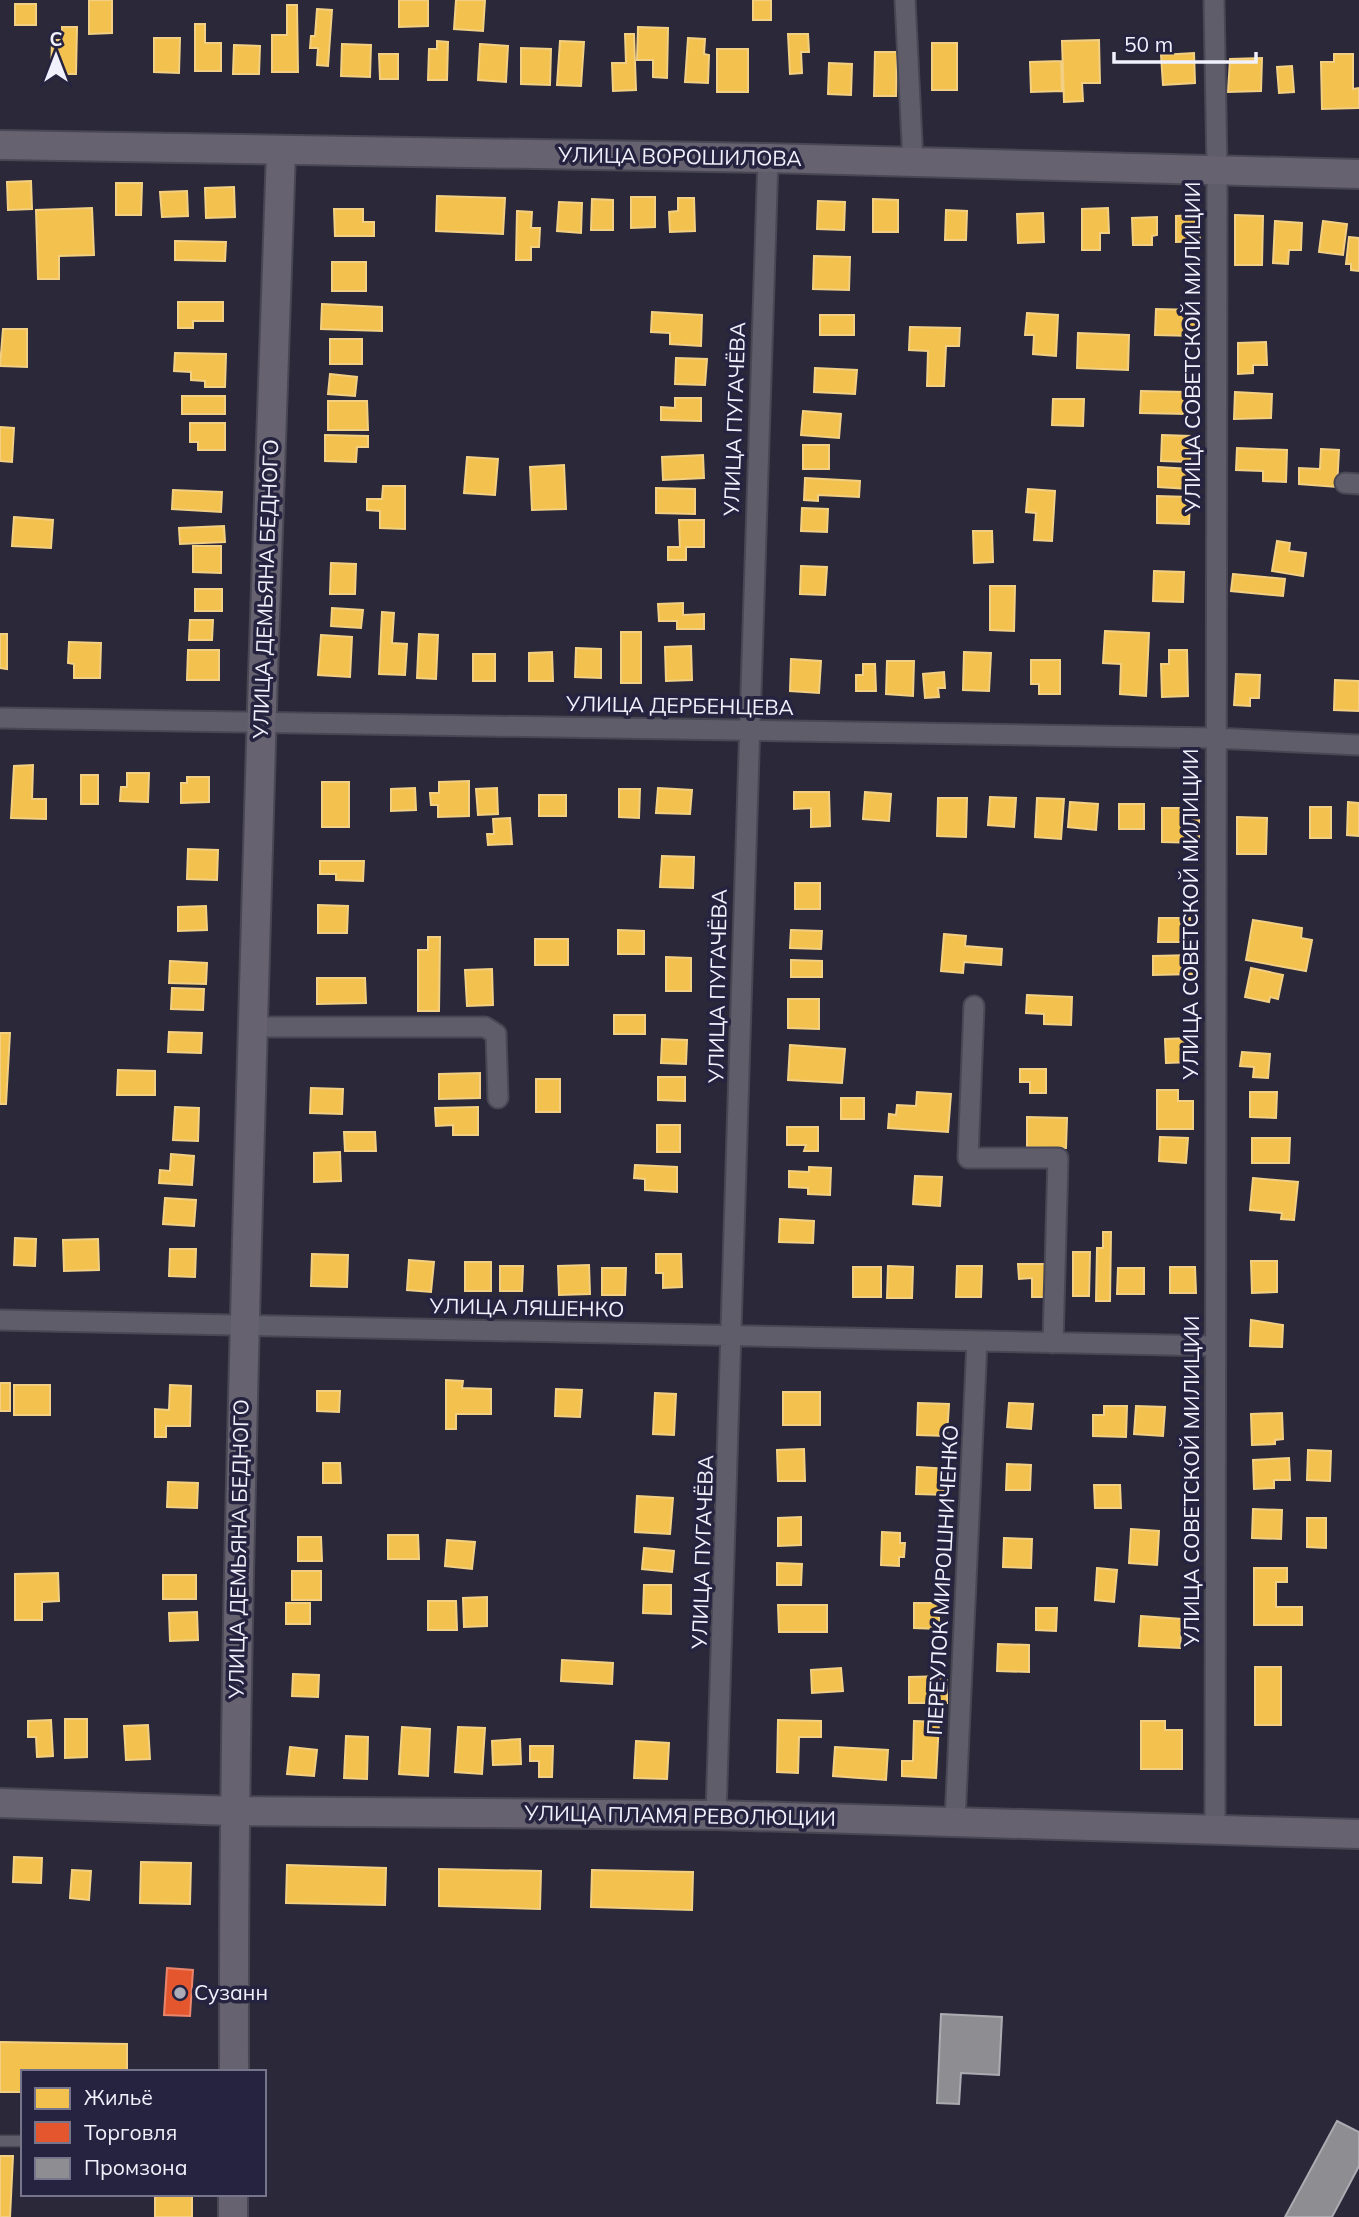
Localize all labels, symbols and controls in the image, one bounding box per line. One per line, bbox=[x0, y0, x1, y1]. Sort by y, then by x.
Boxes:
north arrow bbox=[21, 21, 91, 91]
scale bar bbox=[1114, 21, 1256, 65]
text: С bbox=[49, 27, 63, 51]
text: 50 m bbox=[1124, 31, 1173, 57]
street label: УЛИЦА ВОРОШИЛОВА bbox=[557, 141, 803, 171]
street label: УЛИЦА СОВЕТСКОЙ МИЛИЦИИ bbox=[1179, 182, 1205, 513]
street label: УЛИЦА ПУГАЧЁВА bbox=[718, 321, 750, 517]
street label: УЛИЦА ДЕМЬЯНА БЕДНОГО bbox=[247, 439, 283, 740]
street label: УЛИЦА ДЕРБЕНЦЕВА bbox=[565, 690, 795, 720]
street label: УЛИЦА СОВЕТСКОЙ МИЛИЦИИ bbox=[1177, 749, 1203, 1080]
street label: УЛИЦА ПУГАЧЁВА bbox=[702, 888, 732, 1084]
street label: УЛИЦА ЛЯШЕНКО bbox=[428, 1292, 625, 1322]
street label: УЛИЦА СОВЕТСКОЙ МИЛИЦИИ bbox=[1178, 1316, 1204, 1647]
street label: УЛИЦА ДЕМЬЯНА БЕДНОГО bbox=[222, 1399, 254, 1700]
street label: ПЕРЕУЛОК МИРОШНИЧЕНКО bbox=[921, 1424, 963, 1736]
street label: УЛИЦА ПУГАЧЁВА bbox=[686, 1454, 718, 1650]
street label: УЛИЦА ПЛАМЯ РЕВОЛЮЦИИ bbox=[523, 1799, 836, 1831]
place label: Сузанн bbox=[194, 1979, 268, 2005]
marker: Сузанн bbox=[172, 1985, 188, 2001]
legend bbox=[21, 2070, 266, 2196]
text: Жильё bbox=[84, 2084, 153, 2110]
text: Торговля bbox=[84, 2119, 177, 2145]
text: Промзона bbox=[84, 2154, 187, 2180]

